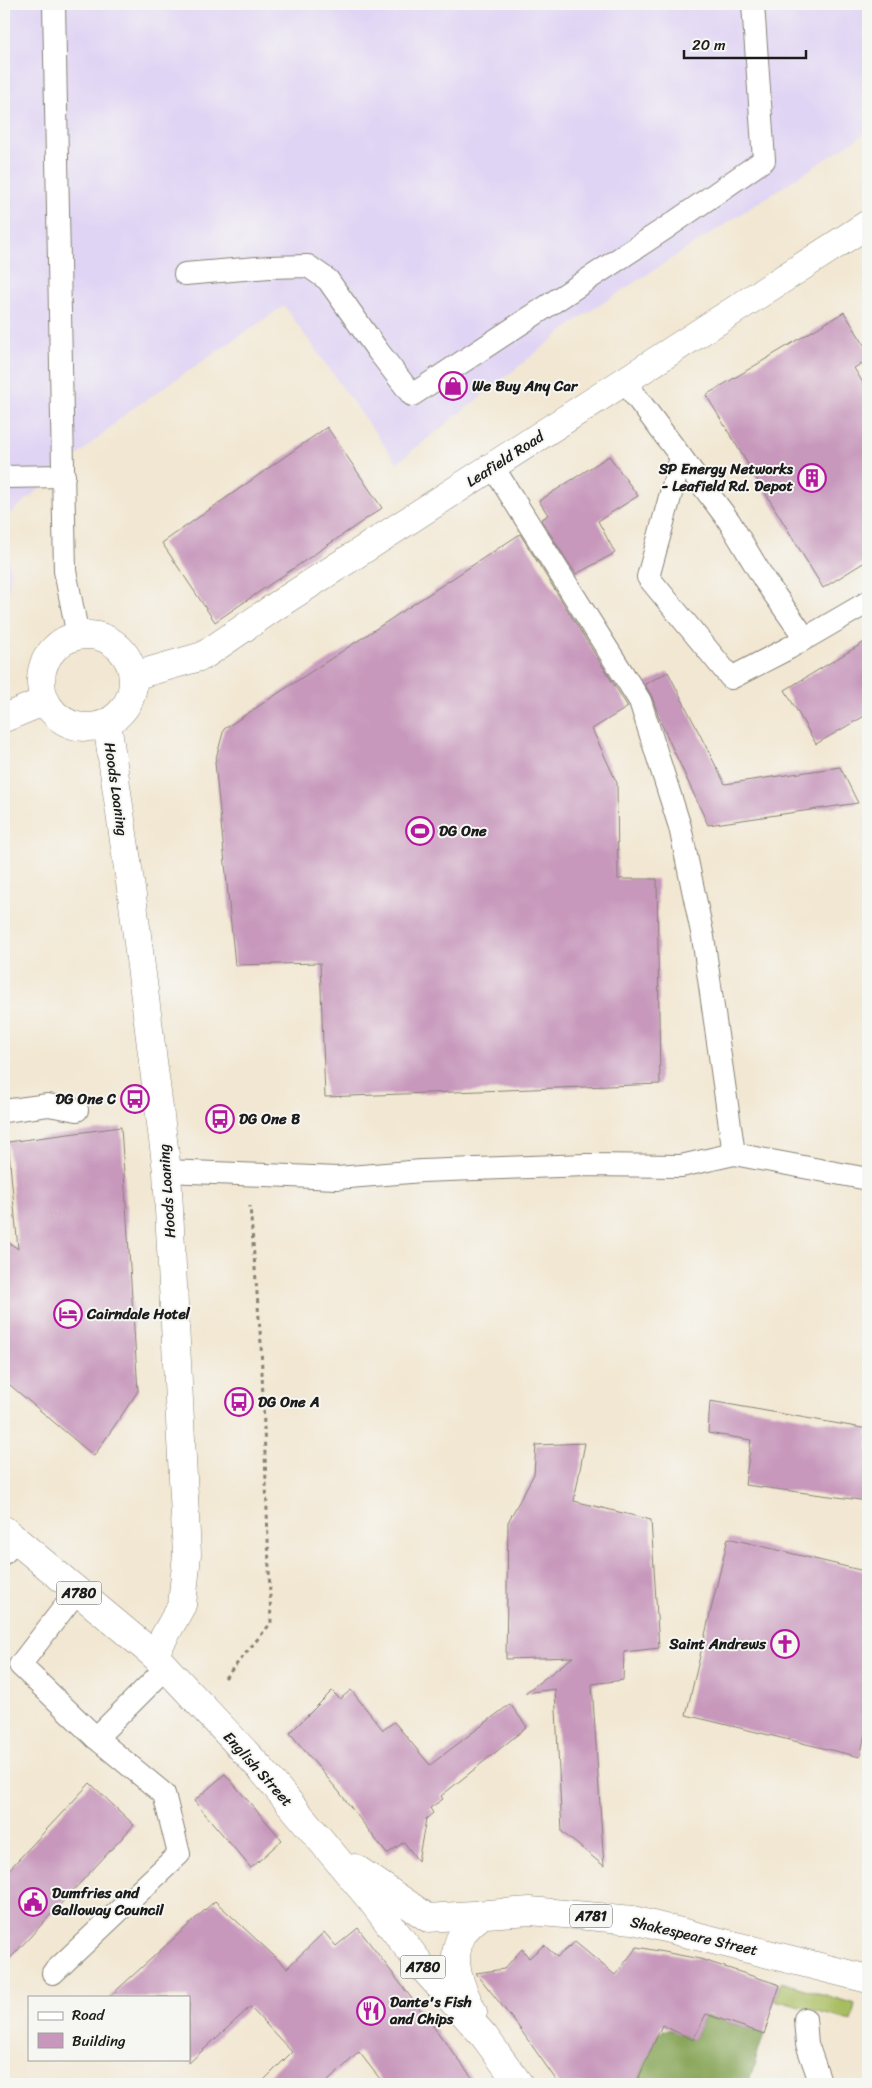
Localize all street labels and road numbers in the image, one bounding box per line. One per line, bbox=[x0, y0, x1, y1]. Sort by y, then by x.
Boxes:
street label: Leafield Road bbox=[461, 423, 550, 494]
street label: Hoods Loaning bbox=[97, 740, 136, 838]
street label: Hoods Loaning bbox=[151, 1143, 183, 1239]
road number: A780 bbox=[56, 1582, 102, 1605]
street label: English Street bbox=[217, 1725, 300, 1813]
road number: A781 bbox=[570, 1904, 612, 1928]
street label: Shakespeare Street bbox=[628, 1909, 761, 1963]
road number: A780 bbox=[400, 1955, 446, 1978]

